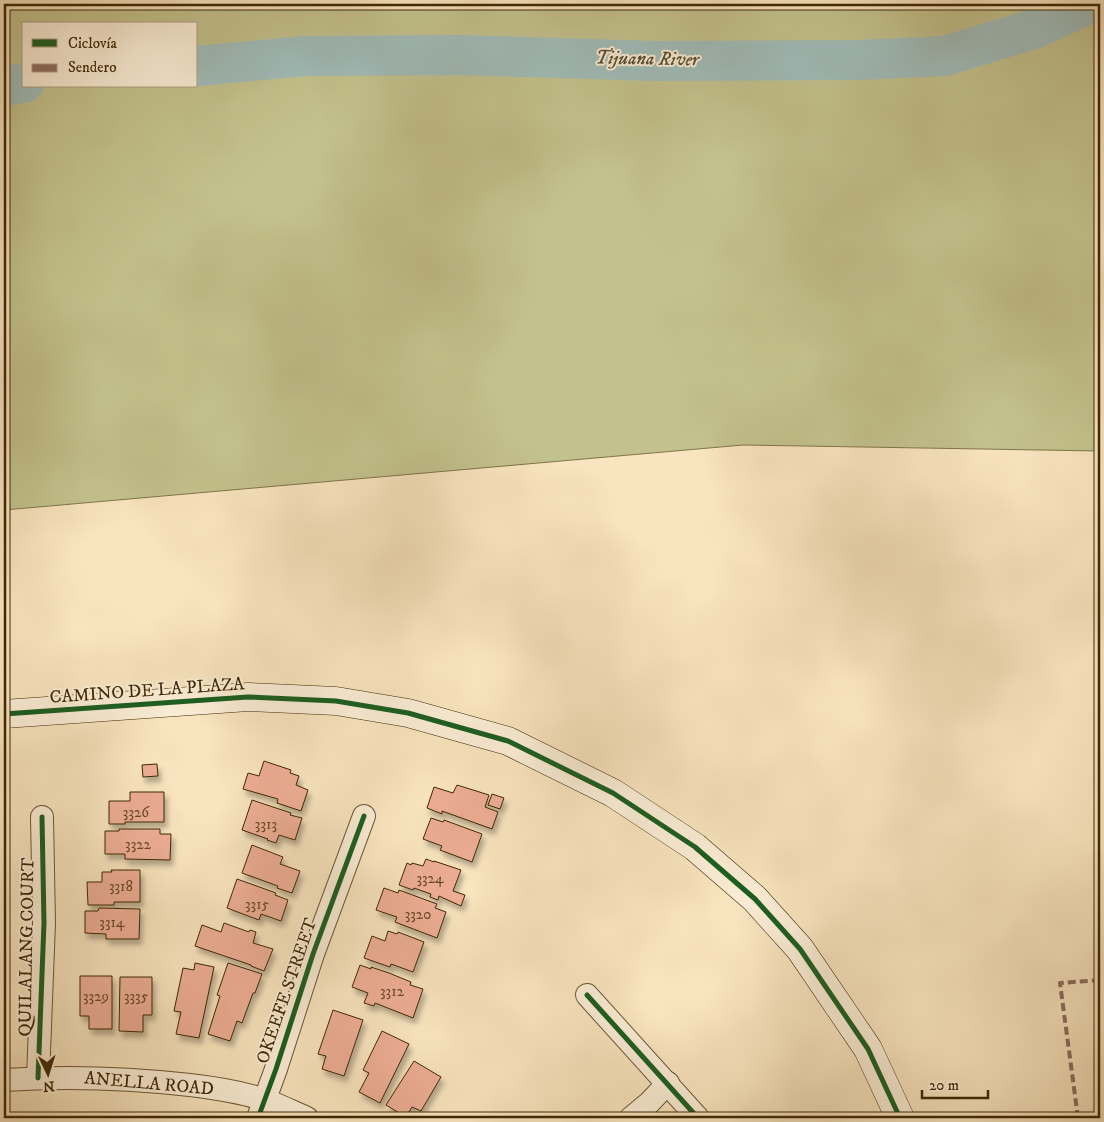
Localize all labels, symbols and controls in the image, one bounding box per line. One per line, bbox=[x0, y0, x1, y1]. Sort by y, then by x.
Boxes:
legend bbox=[22, 22, 198, 88]
text: Ciclovía bbox=[68, 34, 117, 53]
water label: Tijuana River bbox=[595, 47, 701, 71]
text: Sendero bbox=[68, 58, 116, 77]
street label: CAMINO DE LA PLAZA bbox=[49, 673, 246, 709]
house number: 3326 bbox=[123, 803, 150, 822]
house number: 3313 bbox=[255, 815, 277, 834]
house number: 3322 bbox=[125, 835, 152, 854]
street label: QUILALANG COURT bbox=[14, 857, 40, 1037]
house number: 3324 bbox=[416, 869, 444, 888]
house number: 3318 bbox=[109, 877, 133, 896]
house number: 3315 bbox=[245, 895, 270, 914]
house number: 3320 bbox=[405, 905, 431, 924]
house number: 3314 bbox=[99, 913, 125, 932]
street label: OKEEFE STREET bbox=[252, 915, 322, 1067]
house number: 3312 bbox=[380, 982, 405, 1001]
house number: 3329 bbox=[83, 987, 109, 1006]
house number: 3335 bbox=[124, 987, 149, 1006]
north arrow bbox=[22, 1050, 72, 1100]
street label: ANELLA ROAD bbox=[83, 1067, 215, 1101]
scale bar bbox=[922, 1067, 988, 1099]
text: 20 m bbox=[929, 1076, 959, 1095]
text: N bbox=[42, 1077, 55, 1095]

